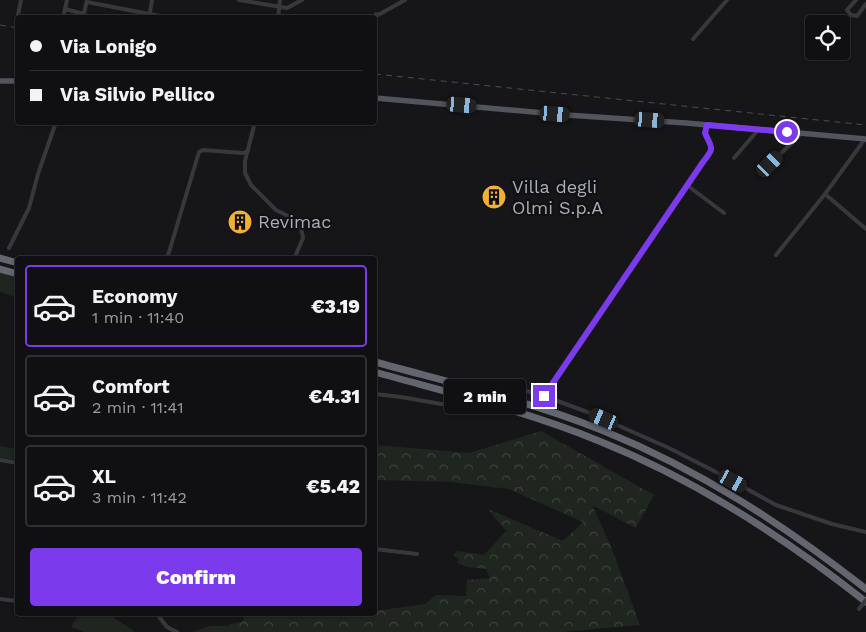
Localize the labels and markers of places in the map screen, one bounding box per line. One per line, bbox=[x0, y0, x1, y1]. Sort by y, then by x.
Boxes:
place label: Villa degli Olmi S.p.A bbox=[512, 176, 603, 218]
building icon: Villa degli Olmi S.p.A bbox=[481, 184, 507, 210]
building icon: Revimac bbox=[227, 209, 253, 235]
place label: Revimac bbox=[258, 211, 331, 232]

